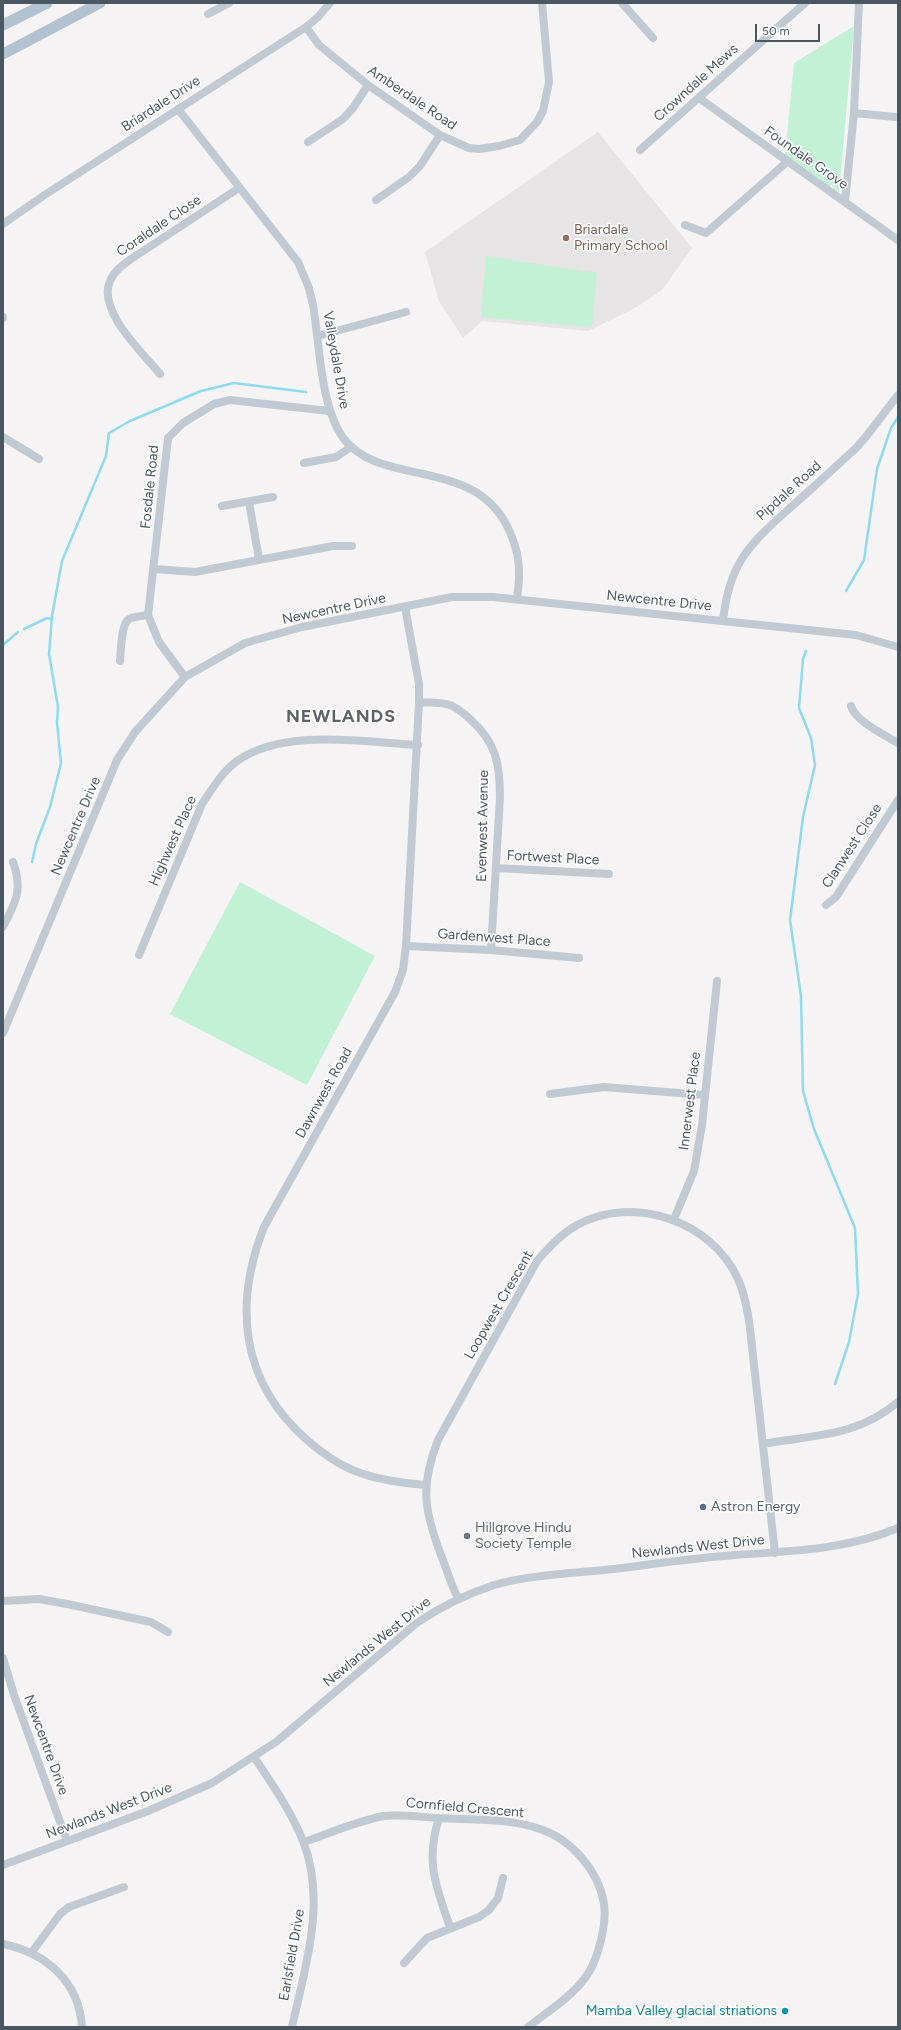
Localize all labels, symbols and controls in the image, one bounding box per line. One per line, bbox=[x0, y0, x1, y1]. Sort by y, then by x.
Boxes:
scale bar bbox=[757, 16, 822, 42]
text: 50 m bbox=[762, 24, 790, 38]
street label: Crowndale Mews bbox=[650, 41, 742, 125]
street label: Amberdale Road bbox=[364, 62, 460, 134]
street label: Briardale Drive bbox=[119, 72, 203, 136]
street label: Foundale Grove bbox=[761, 123, 851, 193]
street label: Coraldale Close bbox=[114, 192, 204, 260]
place label: Briardale Primary School bbox=[574, 222, 668, 254]
marker: Briardale Primary School bbox=[561, 233, 571, 243]
street label: Valleydale Drive bbox=[319, 310, 353, 410]
street label: Fosdale Road bbox=[137, 444, 163, 530]
street label: Pipdale Road bbox=[753, 458, 825, 524]
street label: Newcentre Drive bbox=[606, 587, 712, 615]
street label: Newcentre Drive bbox=[281, 590, 387, 628]
district label: NEWLANDS bbox=[286, 706, 396, 728]
street label: Evenwest Avenue bbox=[474, 770, 492, 882]
street label: Newcentre Drive bbox=[48, 774, 104, 878]
street label: Highwest Place bbox=[146, 793, 200, 889]
street label: Clanwest Close bbox=[818, 801, 886, 891]
street label: Fortwest Place bbox=[506, 847, 600, 869]
street label: Gardenwest Place bbox=[437, 926, 551, 950]
street label: Dawnwest Road bbox=[292, 1045, 356, 1141]
street label: Innerwest Place bbox=[676, 1051, 704, 1151]
street label: Loopwest Crescent bbox=[461, 1248, 537, 1362]
place label: Astron Energy bbox=[711, 1499, 800, 1515]
marker: Astron Energy bbox=[698, 1502, 708, 1512]
place label: Hillgrove Hindu Society Temple bbox=[475, 1520, 572, 1552]
marker: Hillgrove Hindu Society Temple bbox=[462, 1531, 472, 1541]
street label: Newlands West Drive bbox=[631, 1532, 765, 1562]
street label: Newlands West Drive bbox=[320, 1593, 434, 1691]
street label: Newcentre Drive bbox=[20, 1692, 72, 1798]
street label: Newlands West Drive bbox=[44, 1779, 174, 1843]
street label: Cornfield Crescent bbox=[405, 1794, 525, 1822]
street label: Earlsfield Drive bbox=[276, 1908, 308, 2002]
place label: Mamba Valley glacial striations bbox=[586, 2003, 777, 2019]
marker: Mamba Valley glacial striations bbox=[780, 2006, 790, 2016]

